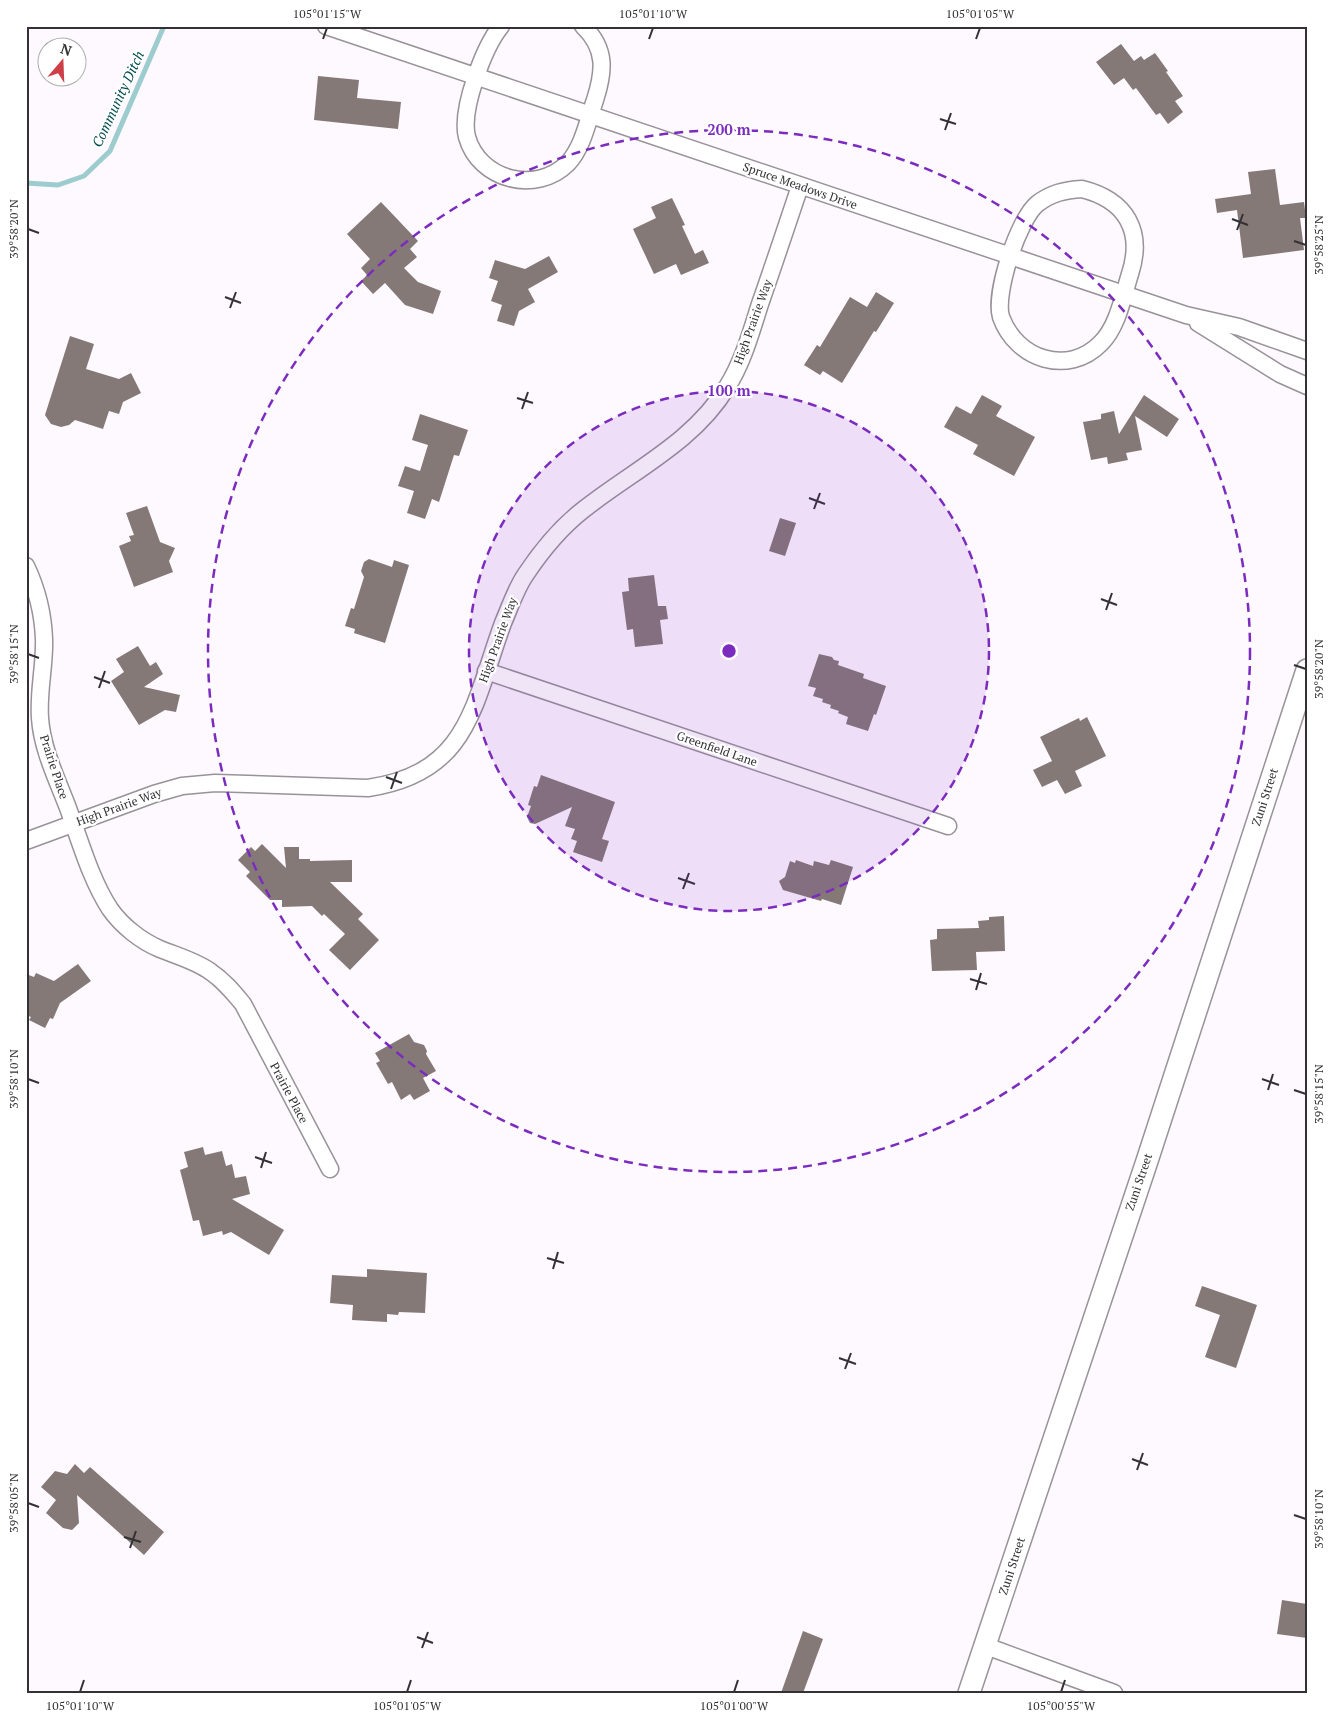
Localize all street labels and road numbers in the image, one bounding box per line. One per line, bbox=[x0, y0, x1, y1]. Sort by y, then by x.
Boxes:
street label: Spruce Meadows Drive bbox=[741, 159, 859, 212]
street label: High Prairie Way bbox=[730, 276, 775, 367]
street label: High Prairie Way bbox=[475, 594, 520, 685]
street label: Greenfield Lane bbox=[675, 728, 759, 769]
street label: Prairie Place bbox=[37, 733, 72, 801]
street label: Zuni Street bbox=[1248, 766, 1281, 828]
street label: High Prairie Way bbox=[74, 784, 164, 829]
street label: Prairie Place bbox=[267, 1060, 312, 1126]
street label: Zuni Street bbox=[1122, 1151, 1156, 1213]
street label: Zuni Street bbox=[995, 1535, 1028, 1597]

